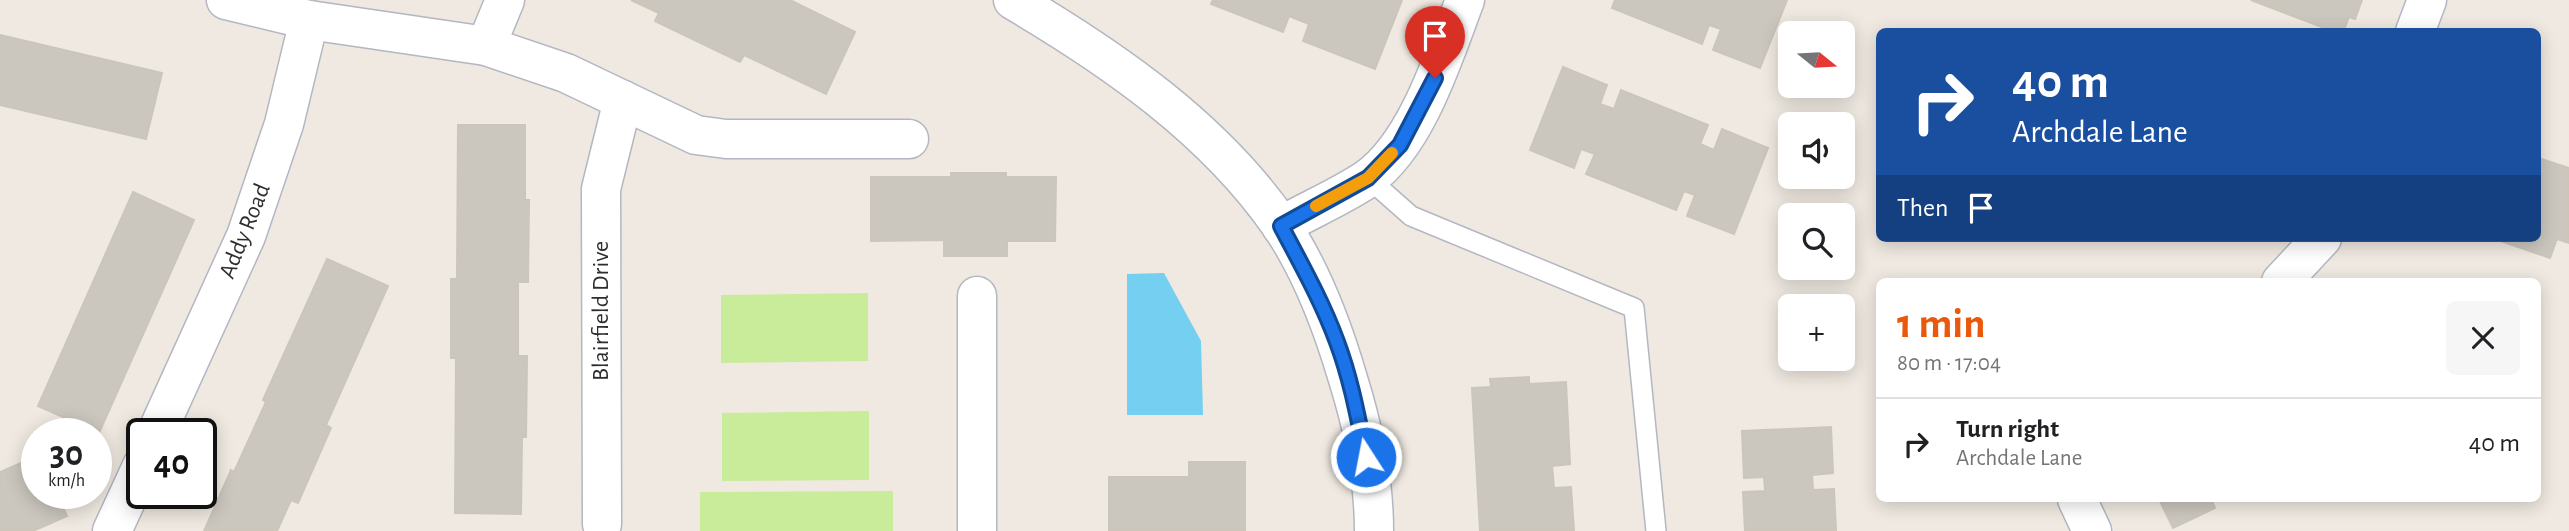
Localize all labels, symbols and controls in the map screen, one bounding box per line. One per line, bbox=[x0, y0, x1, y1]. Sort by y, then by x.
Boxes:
pin bbox=[1405, 6, 1465, 78]
icon: arrive bbox=[1416, 17, 1454, 55]
north arrow bbox=[1778, 21, 1855, 98]
map controls bbox=[1778, 21, 1855, 371]
icon: right bbox=[1897, 56, 1988, 147]
text: 40 m bbox=[2012, 58, 2109, 107]
button: sound bbox=[1778, 112, 1855, 189]
text: Archdale Lane bbox=[2012, 116, 2188, 148]
street label: Addy Road bbox=[215, 180, 275, 282]
icon: arrive bbox=[1962, 189, 2000, 227]
text: Then bbox=[1897, 195, 1948, 221]
button: search bbox=[1778, 203, 1855, 280]
street label: Blairfield Drive bbox=[589, 241, 613, 381]
button: + bbox=[1778, 294, 1855, 371]
button: close bbox=[2446, 301, 2520, 375]
text: 1 min bbox=[1897, 303, 1986, 345]
text: 80 m · 17:04 bbox=[1897, 352, 2001, 375]
text: Turn right bbox=[1956, 416, 2059, 442]
speed limit sign: 40 bbox=[126, 418, 217, 509]
position arrow bbox=[1329, 420, 1403, 494]
icon: right bbox=[1897, 425, 1935, 463]
text: 40 m bbox=[2469, 430, 2520, 456]
text: 30 bbox=[50, 437, 83, 472]
text: Archdale Lane bbox=[1956, 447, 2082, 470]
text: km/h bbox=[48, 472, 85, 490]

